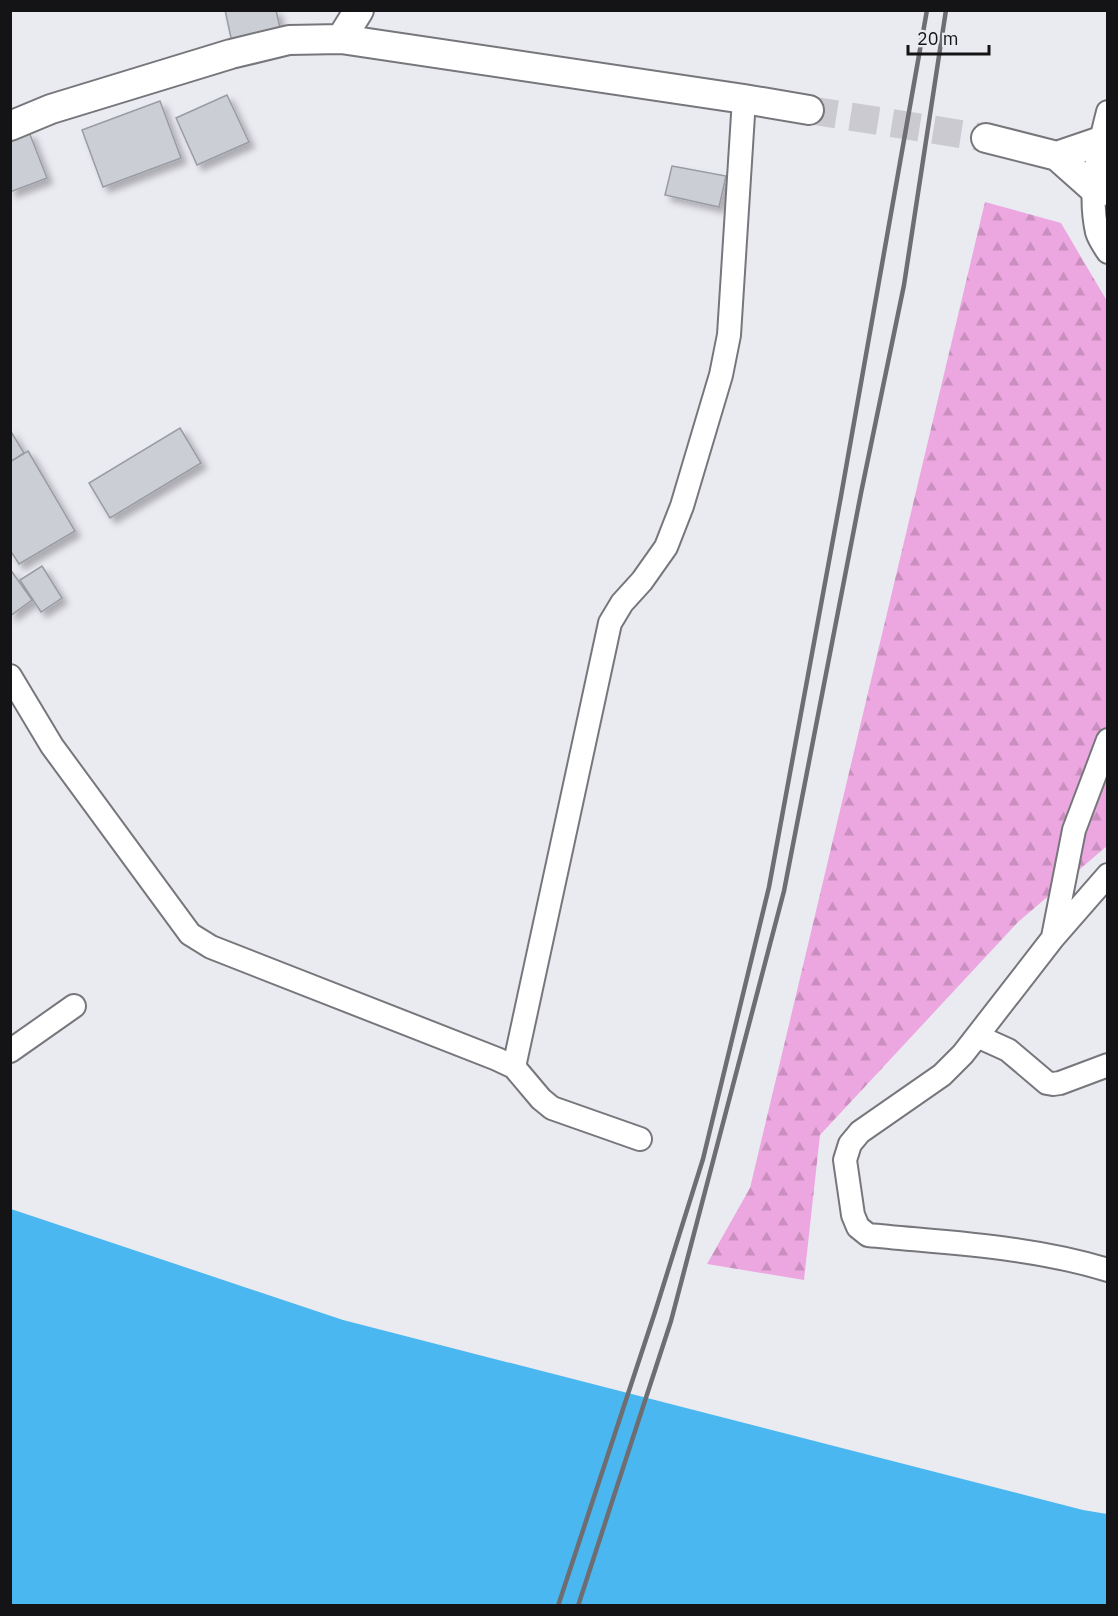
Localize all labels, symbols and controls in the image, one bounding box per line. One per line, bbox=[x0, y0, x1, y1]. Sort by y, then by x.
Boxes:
scale bar bbox=[908, 18, 989, 56]
text: 20 m bbox=[917, 27, 959, 50]

